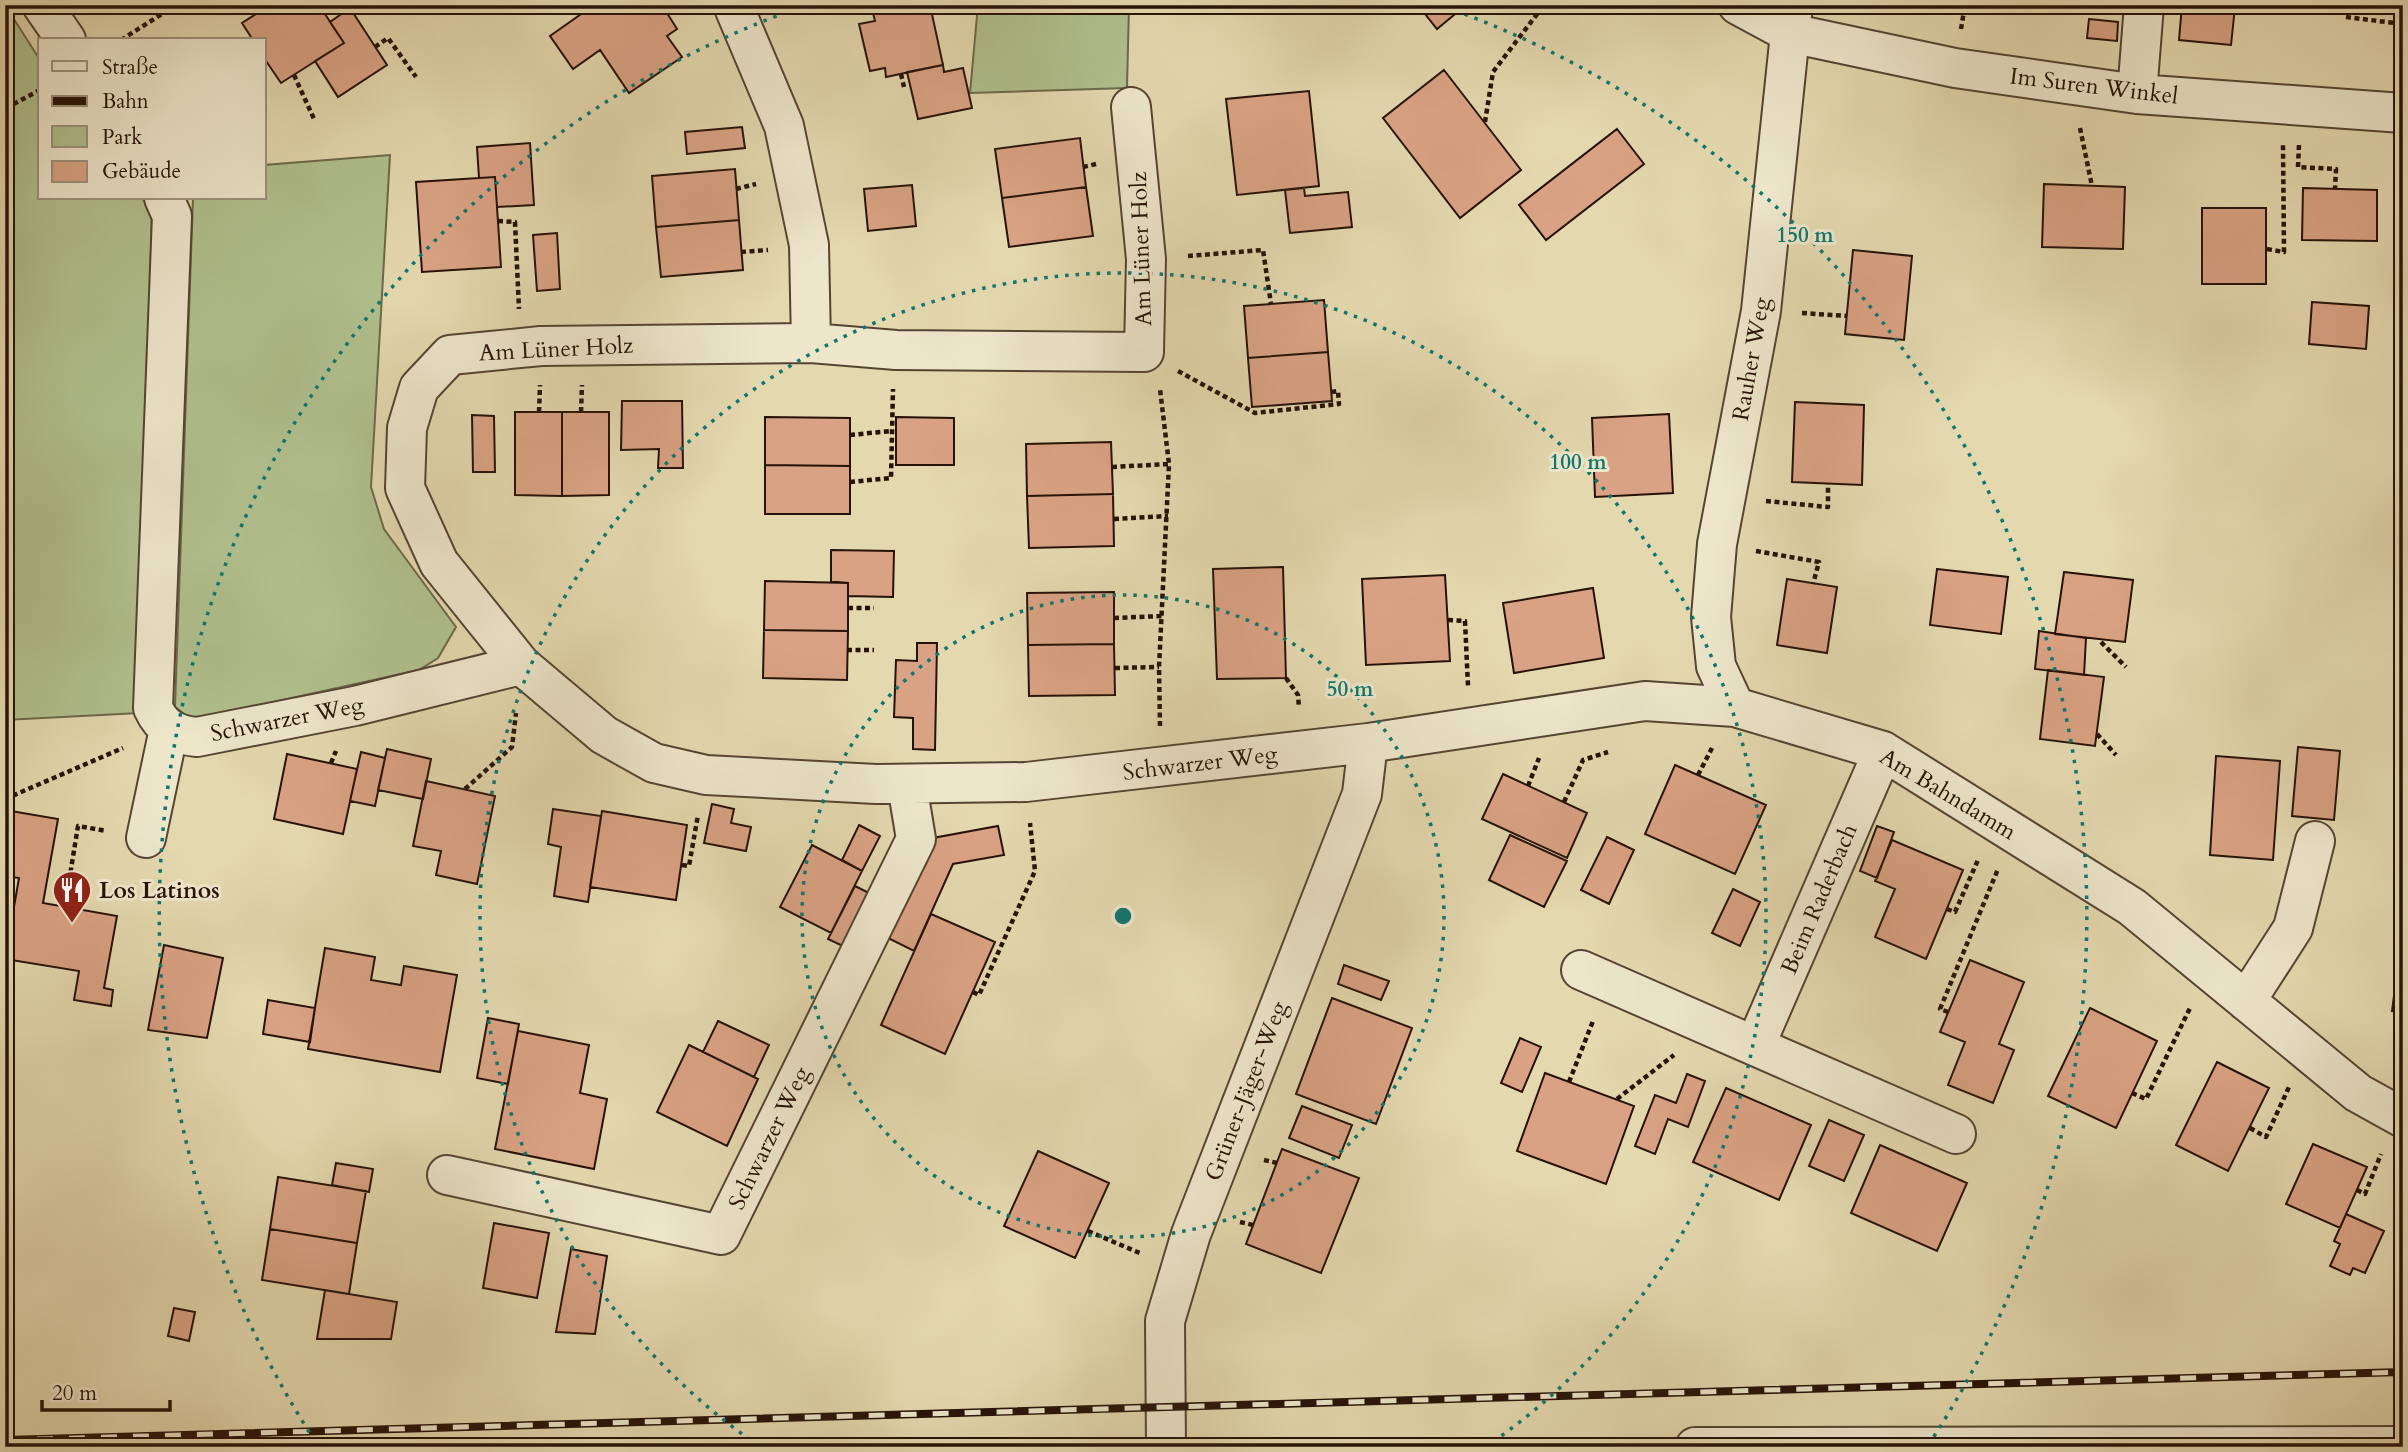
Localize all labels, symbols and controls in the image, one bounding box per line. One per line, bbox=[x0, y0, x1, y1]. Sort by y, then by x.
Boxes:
legend bbox=[38, 38, 266, 200]
text: Straße bbox=[102, 53, 158, 82]
street label: Im Suren Winkel bbox=[2008, 60, 2180, 112]
text: Bahn bbox=[102, 87, 149, 116]
text: Park bbox=[102, 123, 143, 152]
text: Gebäude bbox=[102, 157, 181, 186]
street label: Am Lüner Holz bbox=[1123, 171, 1159, 327]
text: 150 m bbox=[1776, 221, 1834, 250]
street label: Rauher Weg bbox=[1725, 295, 1777, 423]
street label: Am Lüner Holz bbox=[478, 329, 634, 369]
text: 100 m bbox=[1549, 448, 1607, 477]
text: 50 m bbox=[1327, 675, 1374, 704]
street label: Schwarzer Weg bbox=[208, 689, 366, 749]
street label: Schwarzer Weg bbox=[1121, 738, 1279, 788]
street label: Am Bahndamm bbox=[1874, 741, 2023, 847]
street label: Beim Raderbach bbox=[1773, 819, 1865, 979]
restaurant icon: Los Latinos bbox=[51, 869, 93, 924]
place label: Los Latinos bbox=[99, 875, 220, 906]
centre of rings bbox=[1111, 904, 1135, 928]
street label: Grüner-Jäger-Weg bbox=[1197, 997, 1295, 1185]
street label: Schwarzer Weg bbox=[721, 1061, 817, 1215]
scale bar bbox=[42, 1368, 170, 1412]
text: 20 m bbox=[52, 1379, 97, 1408]

